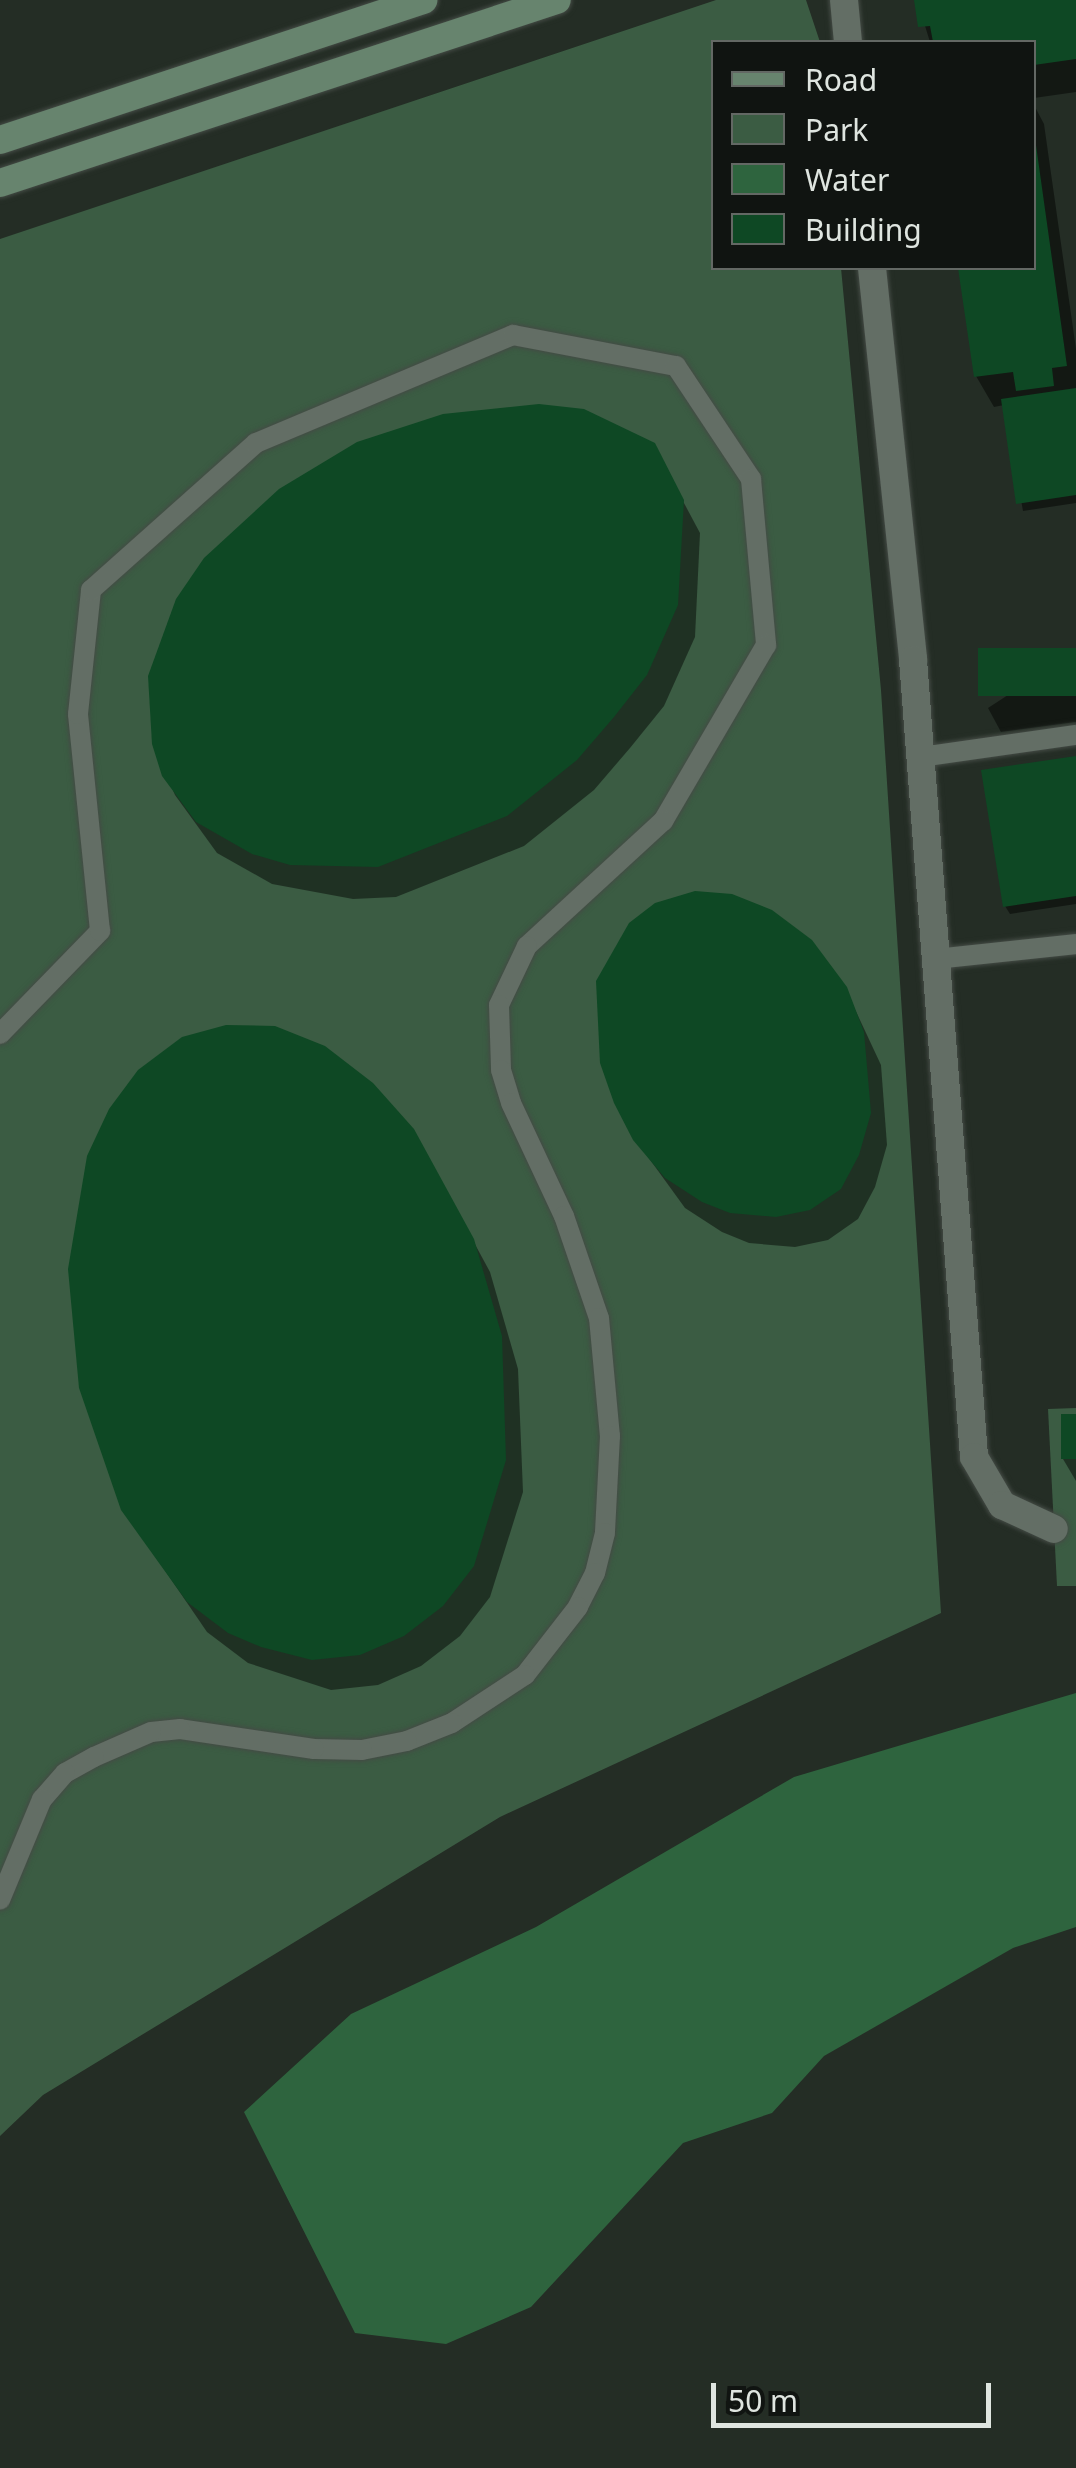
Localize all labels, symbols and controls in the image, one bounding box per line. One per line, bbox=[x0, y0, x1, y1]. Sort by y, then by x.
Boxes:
legend bbox=[711, 40, 1036, 270]
text: Road bbox=[805, 59, 877, 100]
text: Park bbox=[805, 109, 868, 150]
text: Water bbox=[805, 159, 889, 200]
text: Building bbox=[805, 209, 922, 250]
scale bar bbox=[716, 2363, 996, 2425]
text: 50 m bbox=[728, 2380, 798, 2421]

